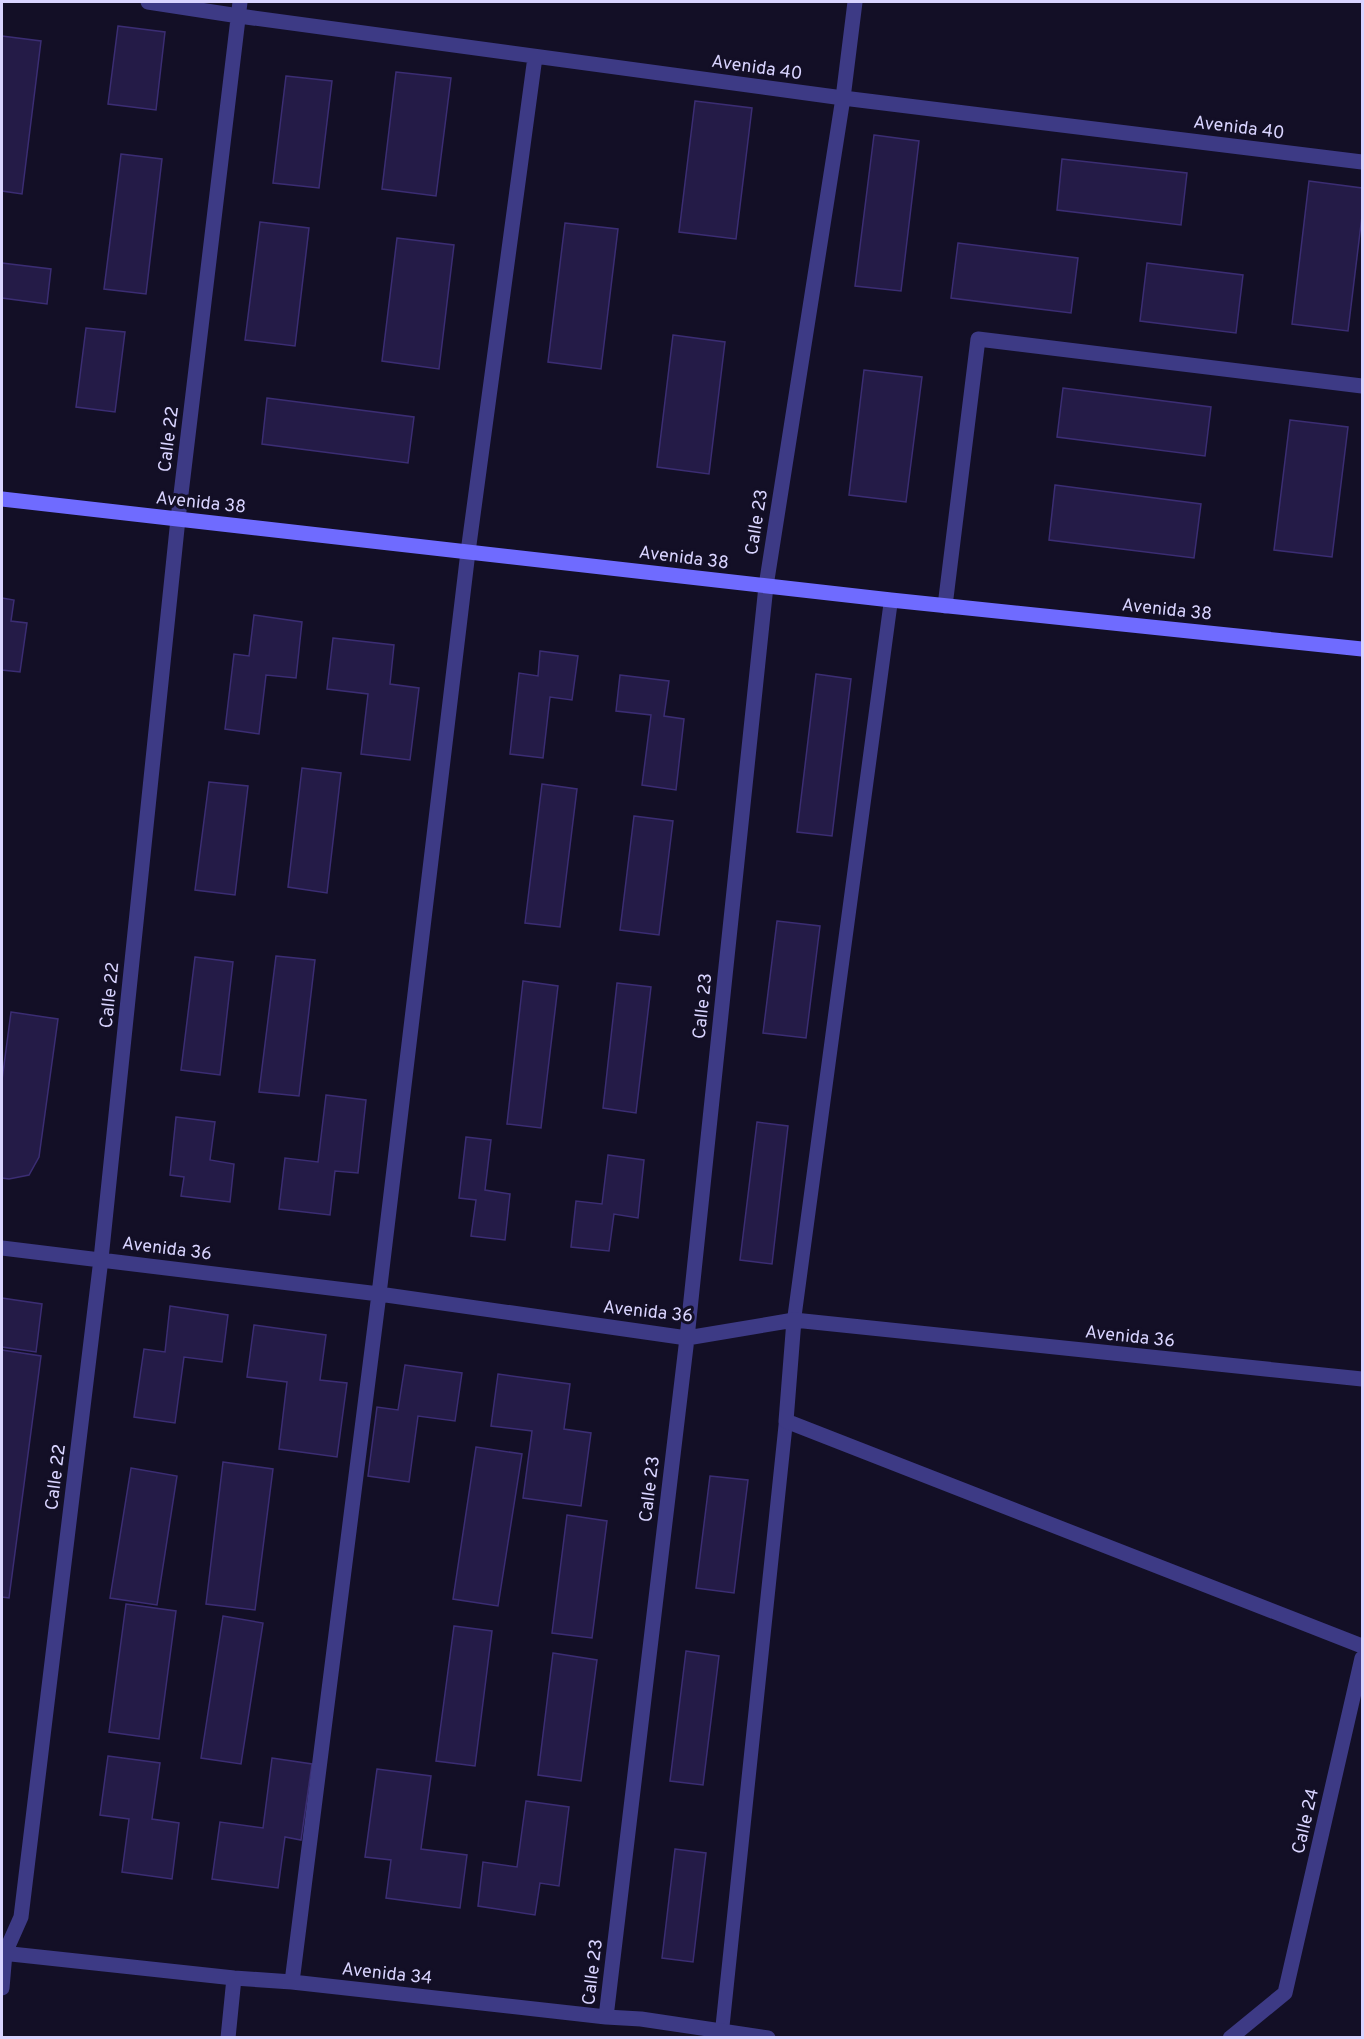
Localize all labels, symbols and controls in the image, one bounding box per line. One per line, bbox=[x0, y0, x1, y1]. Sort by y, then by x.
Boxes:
street label: Avenida 40 bbox=[710, 51, 804, 86]
street label: Avenida 40 bbox=[1192, 111, 1286, 145]
street label: Calle 22 bbox=[154, 405, 185, 474]
street label: Avenida 38 bbox=[155, 487, 247, 520]
street label: Calle 23 bbox=[741, 488, 774, 557]
street label: Avenida 38 bbox=[637, 542, 730, 575]
street label: Avenida 38 bbox=[1121, 594, 1213, 627]
street label: Calle 22 bbox=[96, 961, 125, 1029]
street label: Calle 23 bbox=[689, 972, 718, 1040]
street label: Avenida 36 bbox=[121, 1233, 213, 1266]
street label: Avenida 36 bbox=[602, 1296, 694, 1329]
street label: Avenida 36 bbox=[1084, 1321, 1176, 1354]
street label: Calle 22 bbox=[41, 1443, 72, 1512]
street label: Calle 23 bbox=[635, 1455, 666, 1523]
street label: Calle 24 bbox=[1288, 1786, 1325, 1856]
street label: Calle 23 bbox=[578, 1938, 609, 2006]
street label: Avenida 34 bbox=[340, 1958, 433, 1991]

